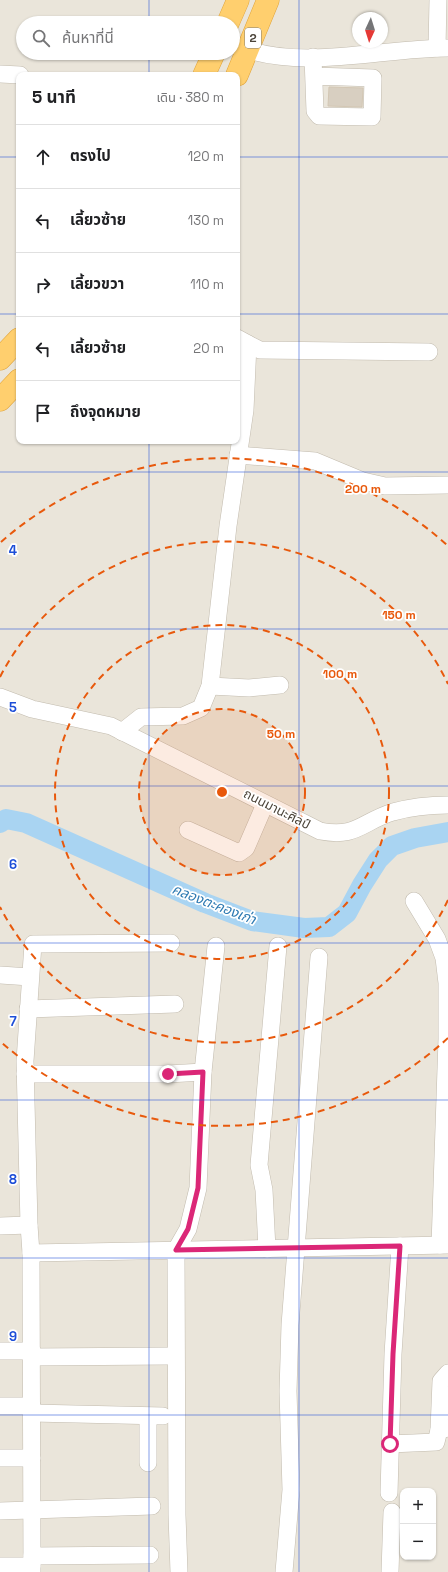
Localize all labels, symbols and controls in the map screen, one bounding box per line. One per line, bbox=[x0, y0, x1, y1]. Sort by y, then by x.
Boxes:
north arrow bbox=[352, 12, 388, 48]
search box bbox=[16, 16, 240, 60]
icon: search bbox=[30, 27, 52, 49]
text: ค้นหาที่นี่ bbox=[62, 28, 114, 47]
road number: 2 bbox=[245, 28, 261, 48]
text: 5 นาที bbox=[32, 86, 76, 108]
text: เดิน · 380 m bbox=[156, 89, 224, 106]
icon: ahead bbox=[32, 146, 54, 168]
text: ตรงไป bbox=[70, 146, 111, 165]
text: 120 m bbox=[188, 148, 224, 165]
icon: left bbox=[32, 210, 54, 232]
text: เลี้ยวซ้าย bbox=[70, 210, 126, 229]
text: 130 m bbox=[188, 212, 224, 229]
icon: right bbox=[32, 274, 54, 296]
text: เลี้ยวขวา bbox=[70, 274, 124, 293]
text: 110 m bbox=[190, 276, 224, 293]
icon: left bbox=[32, 338, 54, 360]
text: เลี้ยวซ้าย bbox=[70, 338, 126, 357]
text: 20 m bbox=[193, 340, 224, 357]
icon: arrive bbox=[32, 402, 54, 424]
text: ถึงจุดหมาย bbox=[70, 402, 141, 421]
text: 200 m bbox=[345, 481, 381, 497]
text: 4 bbox=[9, 542, 17, 559]
text: 150 m bbox=[382, 607, 416, 623]
text: 100 m bbox=[323, 666, 357, 682]
text: 5 bbox=[9, 699, 17, 716]
text: 50 m bbox=[267, 726, 295, 742]
centre of rings bbox=[215, 785, 229, 799]
street label: ถนนมานะศิลป์ bbox=[241, 785, 313, 833]
text: 6 bbox=[9, 856, 17, 873]
water label: คลองตะคองเก่า bbox=[170, 880, 260, 929]
text: 7 bbox=[9, 1013, 17, 1030]
route end bbox=[159, 1065, 177, 1083]
text: 8 bbox=[9, 1171, 17, 1188]
text: 9 bbox=[9, 1328, 17, 1345]
route start bbox=[381, 1435, 399, 1453]
map controls bbox=[400, 1488, 436, 1560]
button: + bbox=[400, 1488, 436, 1524]
button: − bbox=[400, 1524, 436, 1560]

